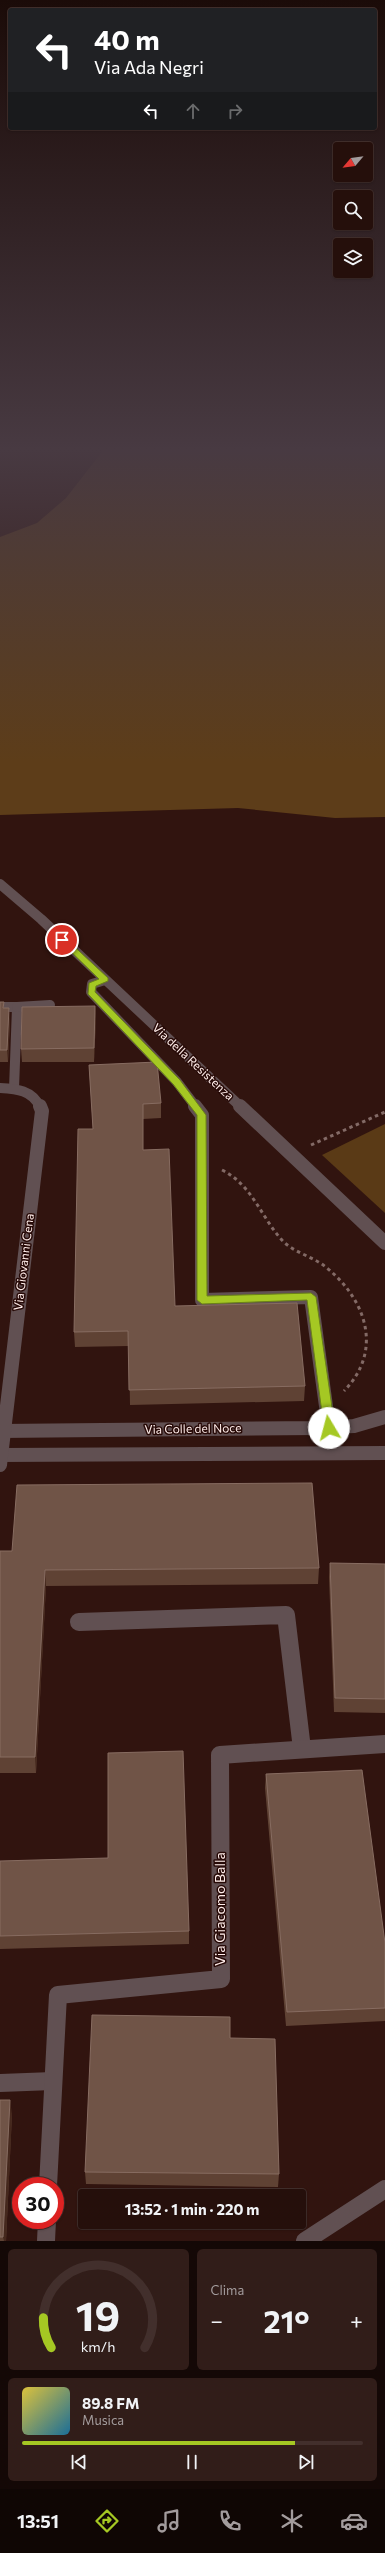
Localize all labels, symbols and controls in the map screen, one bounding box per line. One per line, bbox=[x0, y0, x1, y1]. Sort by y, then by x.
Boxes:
text: 40 m bbox=[94, 22, 160, 56]
icon: left bbox=[28, 24, 80, 76]
text: Via Ada Negri bbox=[94, 56, 204, 78]
icon: left bbox=[140, 100, 162, 122]
icon: ahead bbox=[182, 100, 204, 122]
icon: right bbox=[224, 100, 246, 122]
north arrow bbox=[333, 142, 373, 182]
map controls bbox=[333, 142, 373, 278]
button: search bbox=[333, 190, 373, 230]
button: layers bbox=[333, 238, 373, 278]
pin bbox=[45, 923, 79, 957]
icon: arrive bbox=[51, 929, 73, 951]
street label: Via della Resistenza bbox=[150, 1020, 237, 1103]
street label: Via Giovanni Cena bbox=[10, 1212, 36, 1311]
position arrow bbox=[308, 1407, 350, 1449]
street label: Via Colle del Noce bbox=[144, 1420, 242, 1436]
street label: Via Giacomo Balla bbox=[211, 1852, 228, 1966]
speed limit sign: 30 bbox=[12, 2177, 64, 2229]
text: 13:52 · 1 min · 220 m bbox=[125, 2200, 259, 2218]
text: Clima bbox=[211, 2282, 244, 2298]
text: 19 bbox=[76, 2288, 120, 2339]
text: 21° bbox=[264, 2302, 310, 2339]
text: − bbox=[211, 2307, 223, 2334]
text: + bbox=[350, 2307, 363, 2334]
text: km/h bbox=[81, 2336, 116, 2354]
text: 89.8 FM bbox=[82, 2394, 139, 2412]
text: Musica bbox=[82, 2412, 124, 2428]
icon: previous bbox=[68, 2451, 90, 2473]
icon: pause bbox=[181, 2451, 203, 2473]
icon: next bbox=[295, 2451, 317, 2473]
icon: directions bbox=[93, 2507, 121, 2535]
icon: music bbox=[155, 2507, 183, 2535]
icon: phone bbox=[216, 2507, 244, 2535]
icon: climate bbox=[278, 2507, 306, 2535]
icon: car bbox=[340, 2507, 368, 2535]
text: 13:51 bbox=[17, 2510, 59, 2532]

